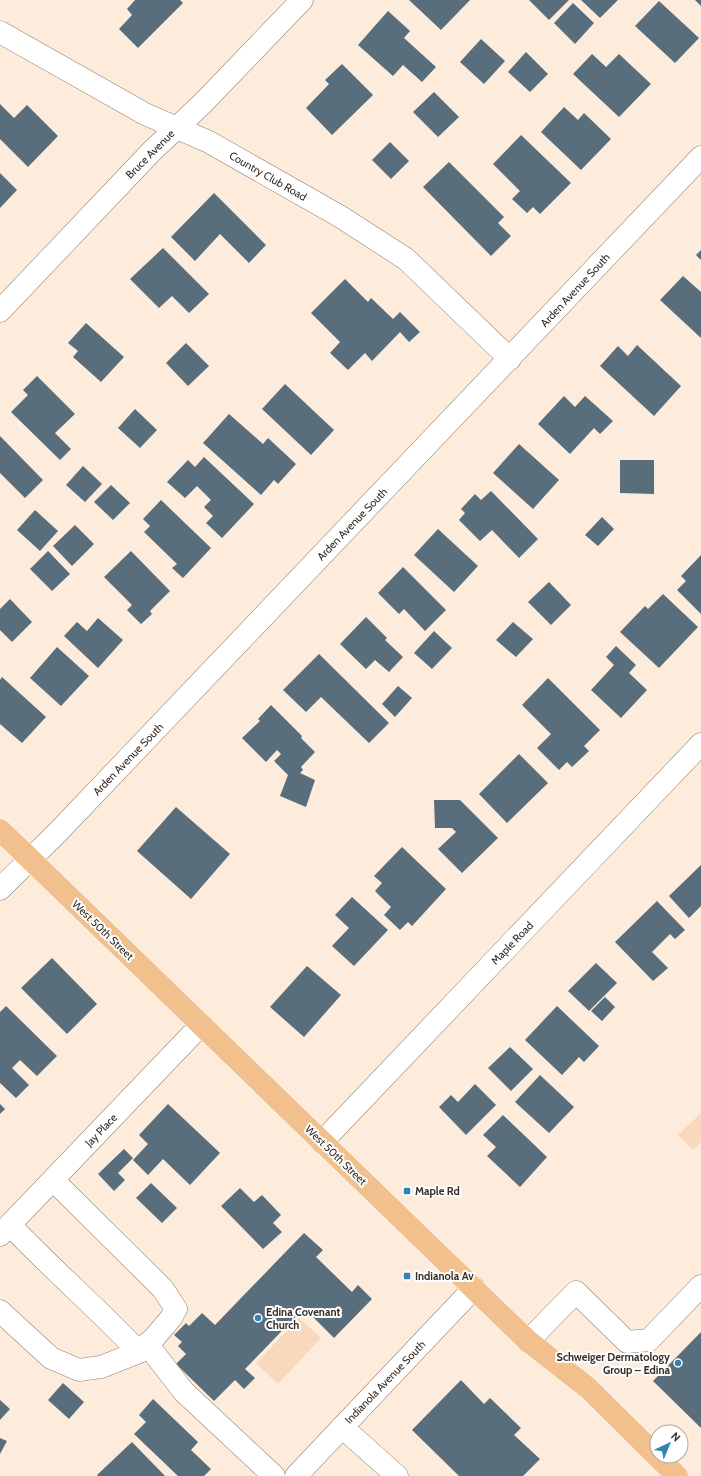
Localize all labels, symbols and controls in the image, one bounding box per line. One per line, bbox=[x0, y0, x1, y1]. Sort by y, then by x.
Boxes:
street label: Bruce Avenue bbox=[123, 126, 178, 181]
street label: Country Club Road bbox=[227, 148, 309, 204]
street label: Arden Avenue South bbox=[537, 250, 613, 330]
street label: Arden Avenue South bbox=[314, 485, 390, 563]
street label: Arden Avenue South bbox=[90, 720, 166, 798]
street label: West 50th Street bbox=[69, 897, 137, 963]
street label: Maple Road bbox=[488, 918, 536, 968]
street label: Jay Place bbox=[81, 1110, 120, 1150]
street label: West 50th Street bbox=[302, 1122, 370, 1188]
place label: Maple Rd bbox=[415, 1184, 460, 1198]
marker: Maple Rd bbox=[402, 1186, 412, 1196]
place label: Indianola Av bbox=[415, 1269, 474, 1283]
marker: Indianola Av bbox=[402, 1271, 412, 1281]
place label: Edina Covenant Church bbox=[266, 1305, 340, 1332]
marker: Edina Covenant Church bbox=[253, 1313, 263, 1323]
street label: Indianola Avenue South bbox=[342, 1337, 428, 1427]
place label: Schweiger Dermatology Group – Edina bbox=[557, 1350, 671, 1377]
marker: Schweiger Dermatology Group – Edina bbox=[673, 1358, 683, 1368]
north arrow bbox=[649, 1424, 689, 1464]
text: N bbox=[668, 1429, 684, 1445]

